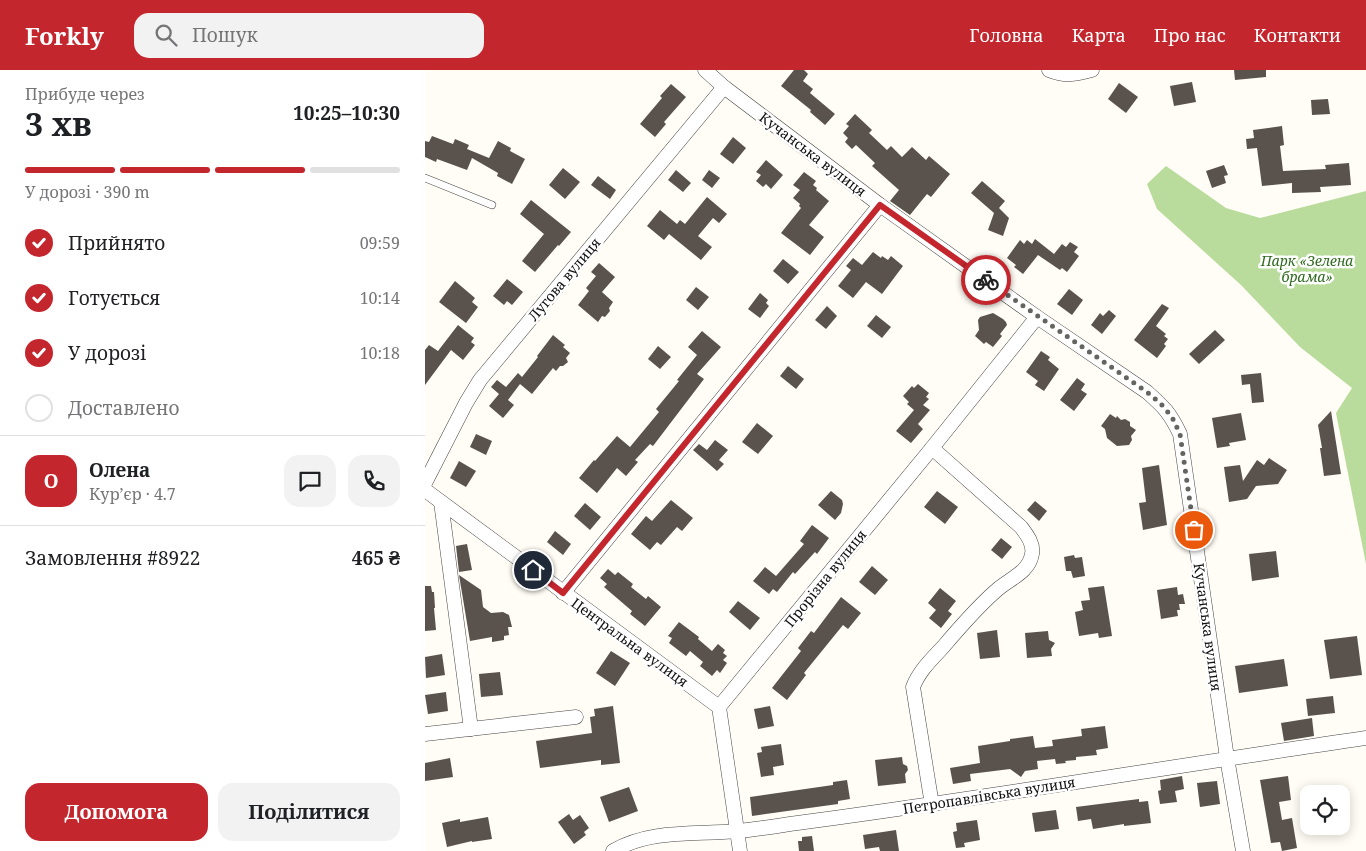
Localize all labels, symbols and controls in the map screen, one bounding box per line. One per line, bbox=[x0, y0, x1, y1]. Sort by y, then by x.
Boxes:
search box bbox=[134, 13, 484, 58]
text: Forkly bbox=[25, 19, 104, 52]
icon: search bbox=[152, 21, 180, 49]
text: Пошук bbox=[192, 22, 258, 48]
text: Головна bbox=[969, 23, 1044, 47]
text: Карта bbox=[1072, 23, 1126, 47]
text: Про нас bbox=[1154, 23, 1226, 47]
text: Контакти bbox=[1254, 23, 1341, 47]
text: Прибуде через bbox=[25, 83, 145, 105]
text: 10:25–10:30 bbox=[293, 100, 400, 126]
text: 3 хв bbox=[25, 102, 92, 145]
street label: Кучанська вулиця bbox=[756, 107, 870, 201]
text: У дорозі · 390 m bbox=[25, 181, 150, 203]
icon: check bbox=[25, 229, 53, 257]
text: Прийнято bbox=[68, 230, 165, 256]
text: 09:59 bbox=[360, 232, 400, 254]
street label: Лугова вулиця bbox=[524, 233, 604, 325]
park label: Парк «Зелена брама» bbox=[1260, 251, 1353, 286]
courier bbox=[961, 255, 1011, 305]
icon: bike bbox=[972, 266, 1000, 294]
icon: check bbox=[25, 284, 53, 312]
text: Готується bbox=[68, 285, 160, 311]
text: 10:14 bbox=[360, 287, 400, 309]
icon: check bbox=[25, 339, 53, 367]
text: У дорозі bbox=[68, 340, 147, 366]
text: 10:18 bbox=[360, 342, 400, 364]
text: Доставлено bbox=[68, 395, 179, 421]
button: chat bbox=[284, 455, 336, 507]
button: phone bbox=[348, 455, 400, 507]
text: Олена bbox=[89, 457, 150, 483]
text: О bbox=[44, 468, 58, 494]
text: Кур’єр · 4.7 bbox=[89, 483, 176, 505]
pin bbox=[1173, 509, 1215, 551]
icon: bag bbox=[1180, 516, 1208, 544]
street label: Прорізна вулиця bbox=[780, 525, 870, 631]
text: Замовлення #8922 bbox=[25, 545, 200, 571]
text: 465 ₴ bbox=[352, 545, 400, 571]
pin bbox=[512, 549, 554, 591]
icon: home bbox=[519, 556, 547, 584]
street label: Кучанська вулиця bbox=[1190, 562, 1226, 692]
street label: Центральна вулиця bbox=[568, 593, 692, 691]
street label: Петропавлівська вулиця bbox=[901, 772, 1077, 818]
button: Допомога bbox=[25, 783, 208, 841]
button: Поділитися bbox=[218, 783, 400, 841]
map controls bbox=[1300, 785, 1350, 835]
button: locate bbox=[1300, 785, 1350, 835]

